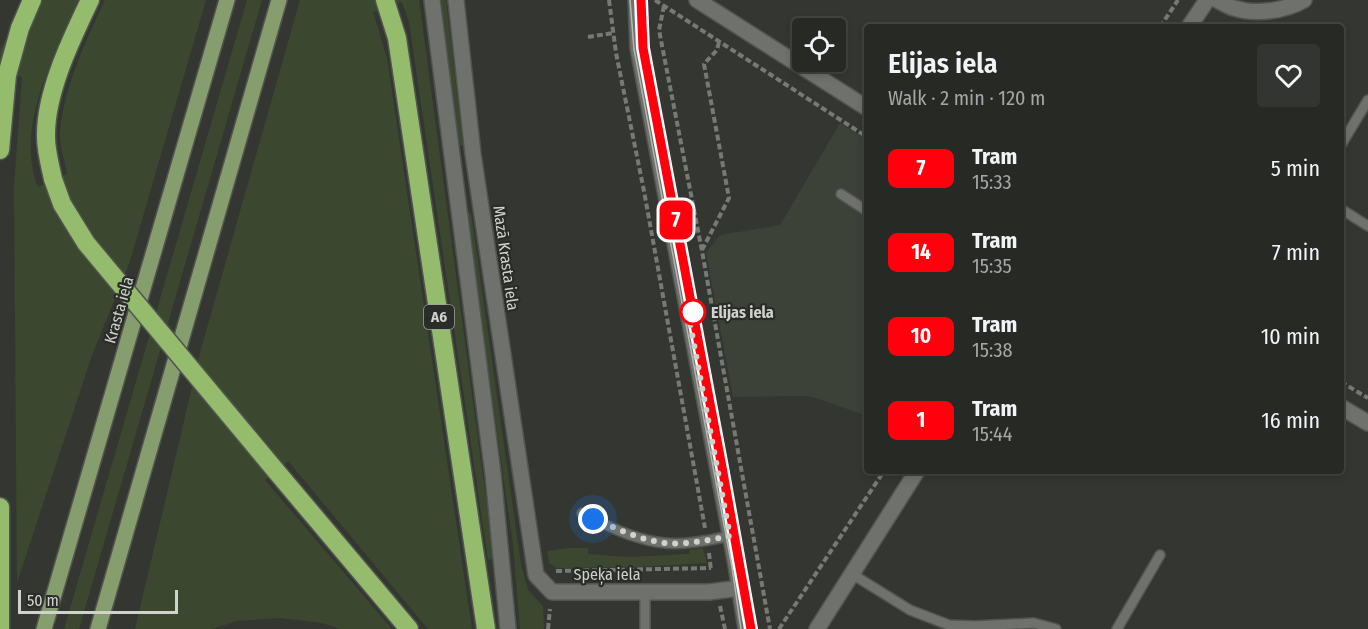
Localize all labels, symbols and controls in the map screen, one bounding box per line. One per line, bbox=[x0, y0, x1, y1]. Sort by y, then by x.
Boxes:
map controls bbox=[792, 18, 846, 72]
button: locate bbox=[792, 18, 846, 72]
button: heart bbox=[1257, 44, 1320, 107]
text: Elijas iela bbox=[888, 47, 998, 80]
text: Walk · 2 min · 120 m bbox=[888, 86, 1045, 110]
text: Tram bbox=[972, 143, 1017, 170]
text: 7 bbox=[917, 155, 925, 181]
text: 5 min bbox=[1271, 155, 1320, 182]
text: 15:33 bbox=[972, 170, 1011, 194]
line badge: 7 bbox=[656, 200, 696, 240]
street label: Mazā Krasta iela bbox=[489, 204, 523, 312]
text: 7 bbox=[672, 207, 680, 233]
text: Tram bbox=[972, 227, 1017, 254]
text: 14 bbox=[911, 239, 931, 265]
text: 7 min bbox=[1272, 239, 1320, 266]
text: 15:35 bbox=[972, 254, 1012, 278]
street label: Krasta iela bbox=[100, 274, 138, 346]
marker: Elijas iela bbox=[680, 299, 706, 325]
place label: Elijas iela bbox=[711, 303, 774, 322]
road number: A6 bbox=[424, 305, 454, 329]
text: Tram bbox=[972, 311, 1017, 338]
text: 10 bbox=[911, 323, 931, 349]
text: 10 min bbox=[1261, 323, 1320, 350]
text: 15:38 bbox=[972, 338, 1012, 362]
text: Tram bbox=[972, 395, 1017, 422]
text: 1 bbox=[917, 407, 925, 433]
text: 16 min bbox=[1261, 407, 1320, 434]
text: 15:44 bbox=[972, 422, 1012, 446]
your location bbox=[578, 504, 608, 534]
street label: Speķa iela bbox=[573, 565, 641, 585]
scale bar bbox=[18, 587, 178, 614]
text: 50 m bbox=[27, 591, 59, 610]

